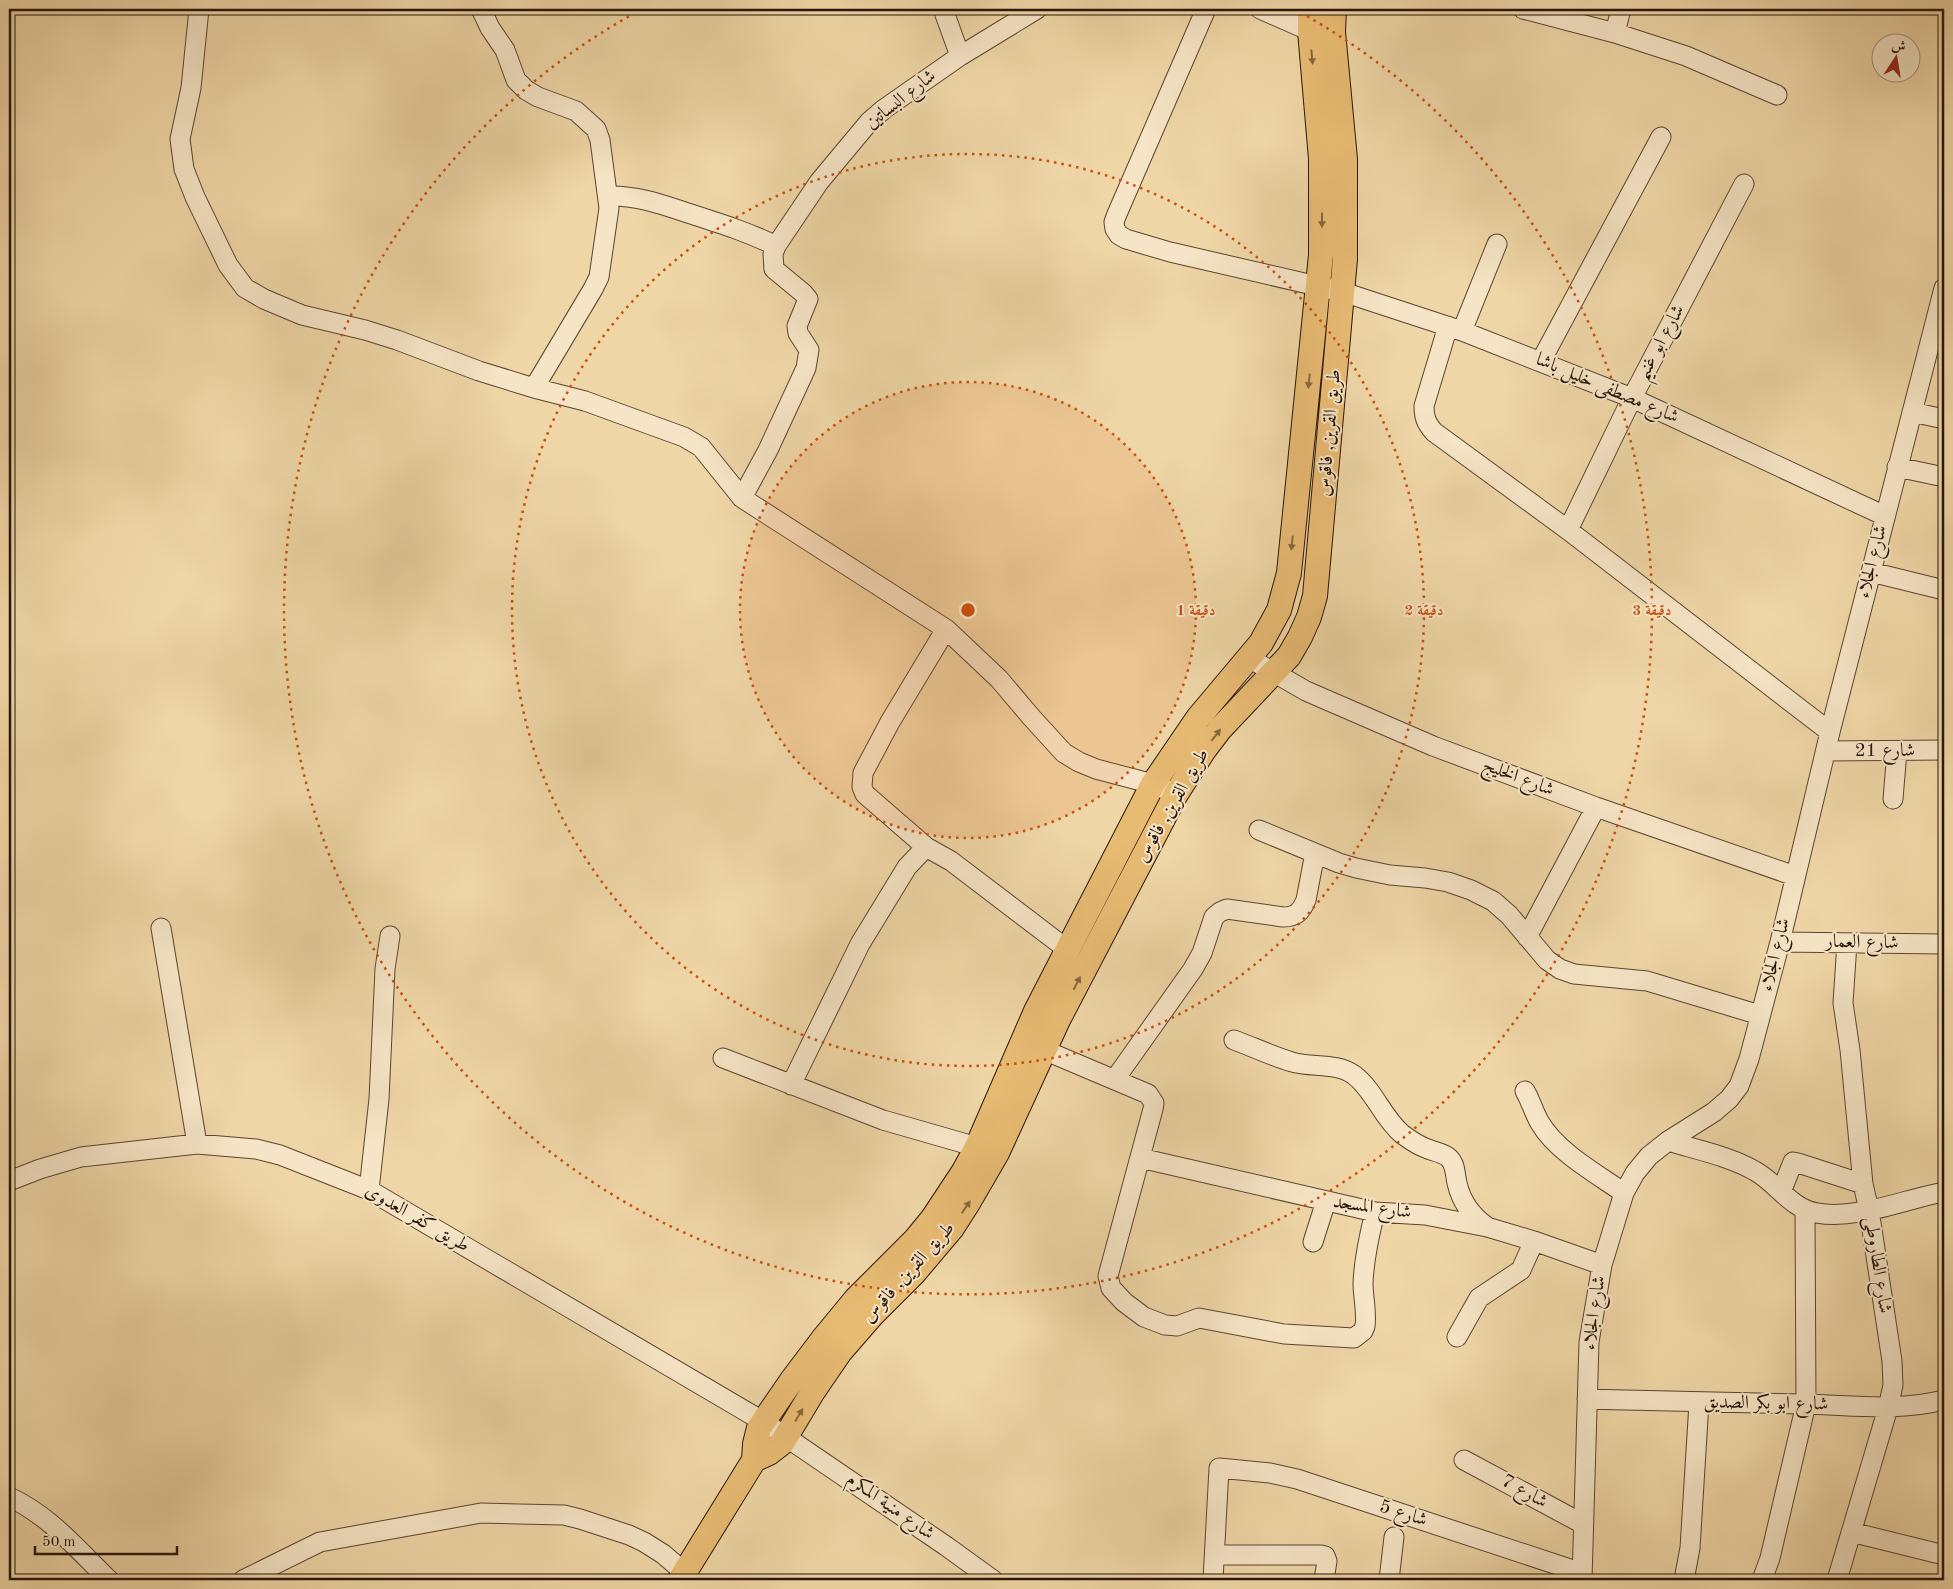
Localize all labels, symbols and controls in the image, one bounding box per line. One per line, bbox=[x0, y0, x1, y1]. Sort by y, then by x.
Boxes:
north arrow bbox=[1870, 32, 1920, 82]
text: ش bbox=[1890, 38, 1907, 55]
one-way arrow bbox=[1309, 50, 1317, 66]
street label: شارع البساتين bbox=[862, 67, 942, 136]
one-way arrow bbox=[1318, 212, 1326, 228]
street label: شارع ابو غنيم bbox=[1633, 302, 1696, 388]
street label: شارع مصطفى خليل باشا bbox=[1531, 350, 1681, 431]
street label: طريق القرين, فاقوس bbox=[1315, 368, 1346, 498]
one-way arrow bbox=[1305, 374, 1313, 390]
street label: شارع الجلاء bbox=[1855, 523, 1895, 602]
one-way arrow bbox=[1288, 535, 1296, 551]
centre of rings bbox=[959, 601, 977, 619]
text: 1 دقيقة bbox=[1176, 604, 1216, 619]
text: 2 دقيقة bbox=[1404, 604, 1444, 619]
text: 3 دقيقة bbox=[1632, 604, 1672, 619]
one-way arrow bbox=[1210, 728, 1221, 741]
street label: شارع 21 bbox=[1855, 742, 1915, 765]
street label: طريق القرين, فاقوس bbox=[1133, 746, 1214, 867]
street label: شارع الخليج bbox=[1477, 756, 1556, 806]
street label: شارع الجلاء bbox=[1758, 916, 1798, 995]
street label: شارع العمار bbox=[1823, 933, 1899, 957]
one-way arrow bbox=[1073, 976, 1081, 990]
street label: طريق كفر العدوى bbox=[361, 1181, 473, 1257]
street label: شارع المسجد bbox=[1331, 1193, 1412, 1227]
one-way arrow bbox=[961, 1200, 971, 1213]
street label: شارع الطاروطى bbox=[1856, 1215, 1894, 1315]
street label: طريق القرين, فاقوس bbox=[859, 1219, 960, 1328]
street label: شارع الجلاء bbox=[1580, 1275, 1614, 1352]
street label: شارع ابو بكر الصديق bbox=[1703, 1391, 1829, 1419]
one-way arrow bbox=[794, 1408, 803, 1421]
street label: شارع منية المكرم bbox=[840, 1468, 938, 1548]
street label: شارع 7 bbox=[1496, 1472, 1550, 1516]
street label: شارع 5 bbox=[1375, 1497, 1429, 1534]
scale bar bbox=[35, 1524, 178, 1556]
text: 50 m bbox=[42, 1535, 76, 1550]

